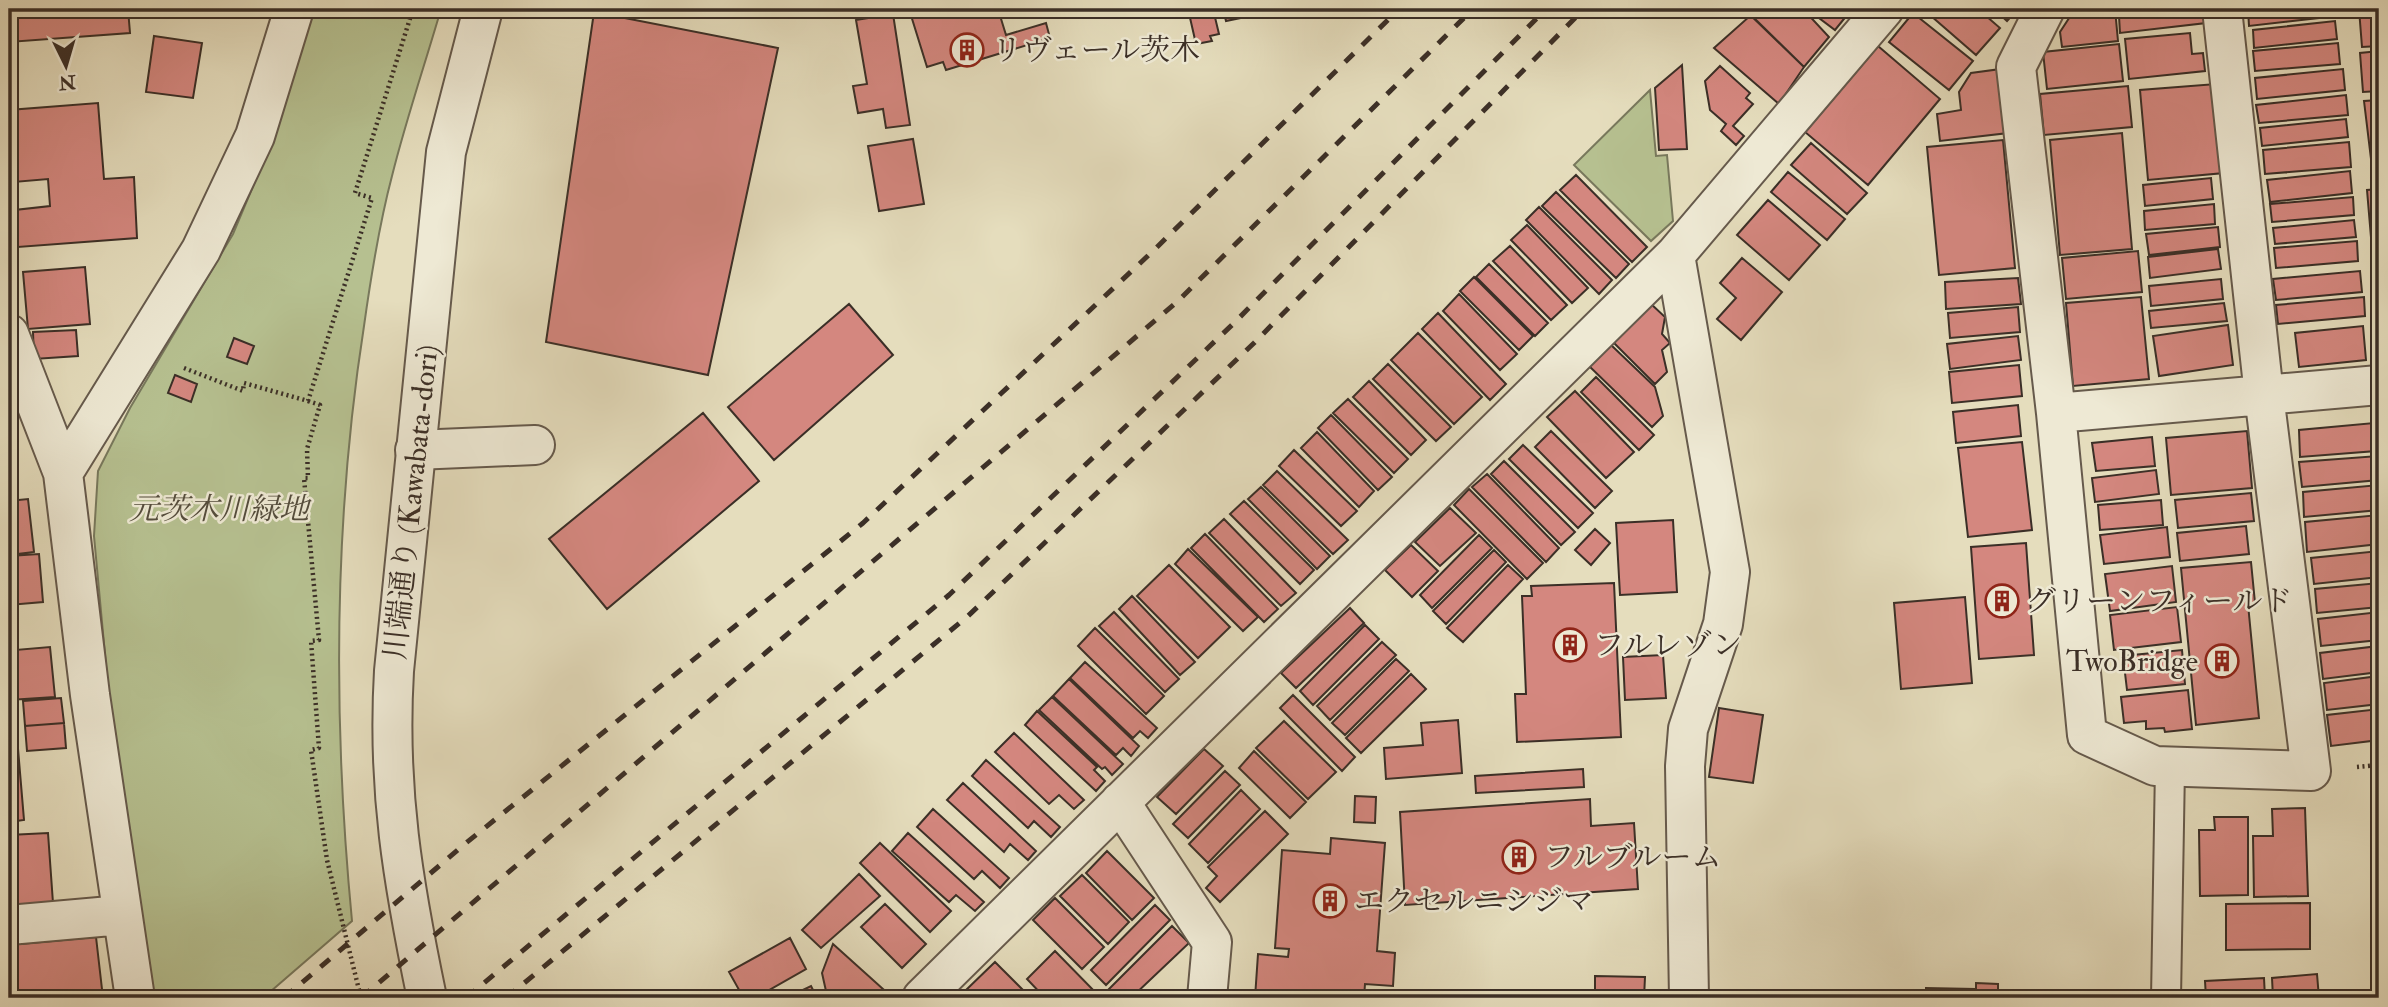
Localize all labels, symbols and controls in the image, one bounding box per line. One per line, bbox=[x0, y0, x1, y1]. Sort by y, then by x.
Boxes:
building icon: リヴェール茨木 bbox=[948, 31, 986, 69]
north arrow bbox=[32, 32, 102, 102]
place label: リヴェール茨木 bbox=[992, 32, 1200, 69]
text: N bbox=[57, 69, 78, 95]
street label: 川端通り (Kawabata-dori) bbox=[377, 343, 446, 661]
park label: 元茨木川緑地 bbox=[129, 491, 312, 528]
building icon: グリーンフィールド bbox=[1983, 582, 2021, 620]
place label: グリーンフィールド bbox=[2026, 583, 2292, 620]
building icon: フルレゾン bbox=[1551, 626, 1589, 664]
place label: フルレゾン bbox=[1594, 627, 1742, 664]
building icon: TwoBridge bbox=[2203, 642, 2241, 680]
place label: TwoBridge bbox=[2066, 643, 2198, 680]
building icon: フルブルーム bbox=[1500, 838, 1538, 876]
place label: フルブルーム bbox=[1544, 839, 1722, 876]
building icon: エクセルニシジマ bbox=[1311, 882, 1349, 920]
place label: エクセルニシジマ bbox=[1354, 883, 1593, 920]

